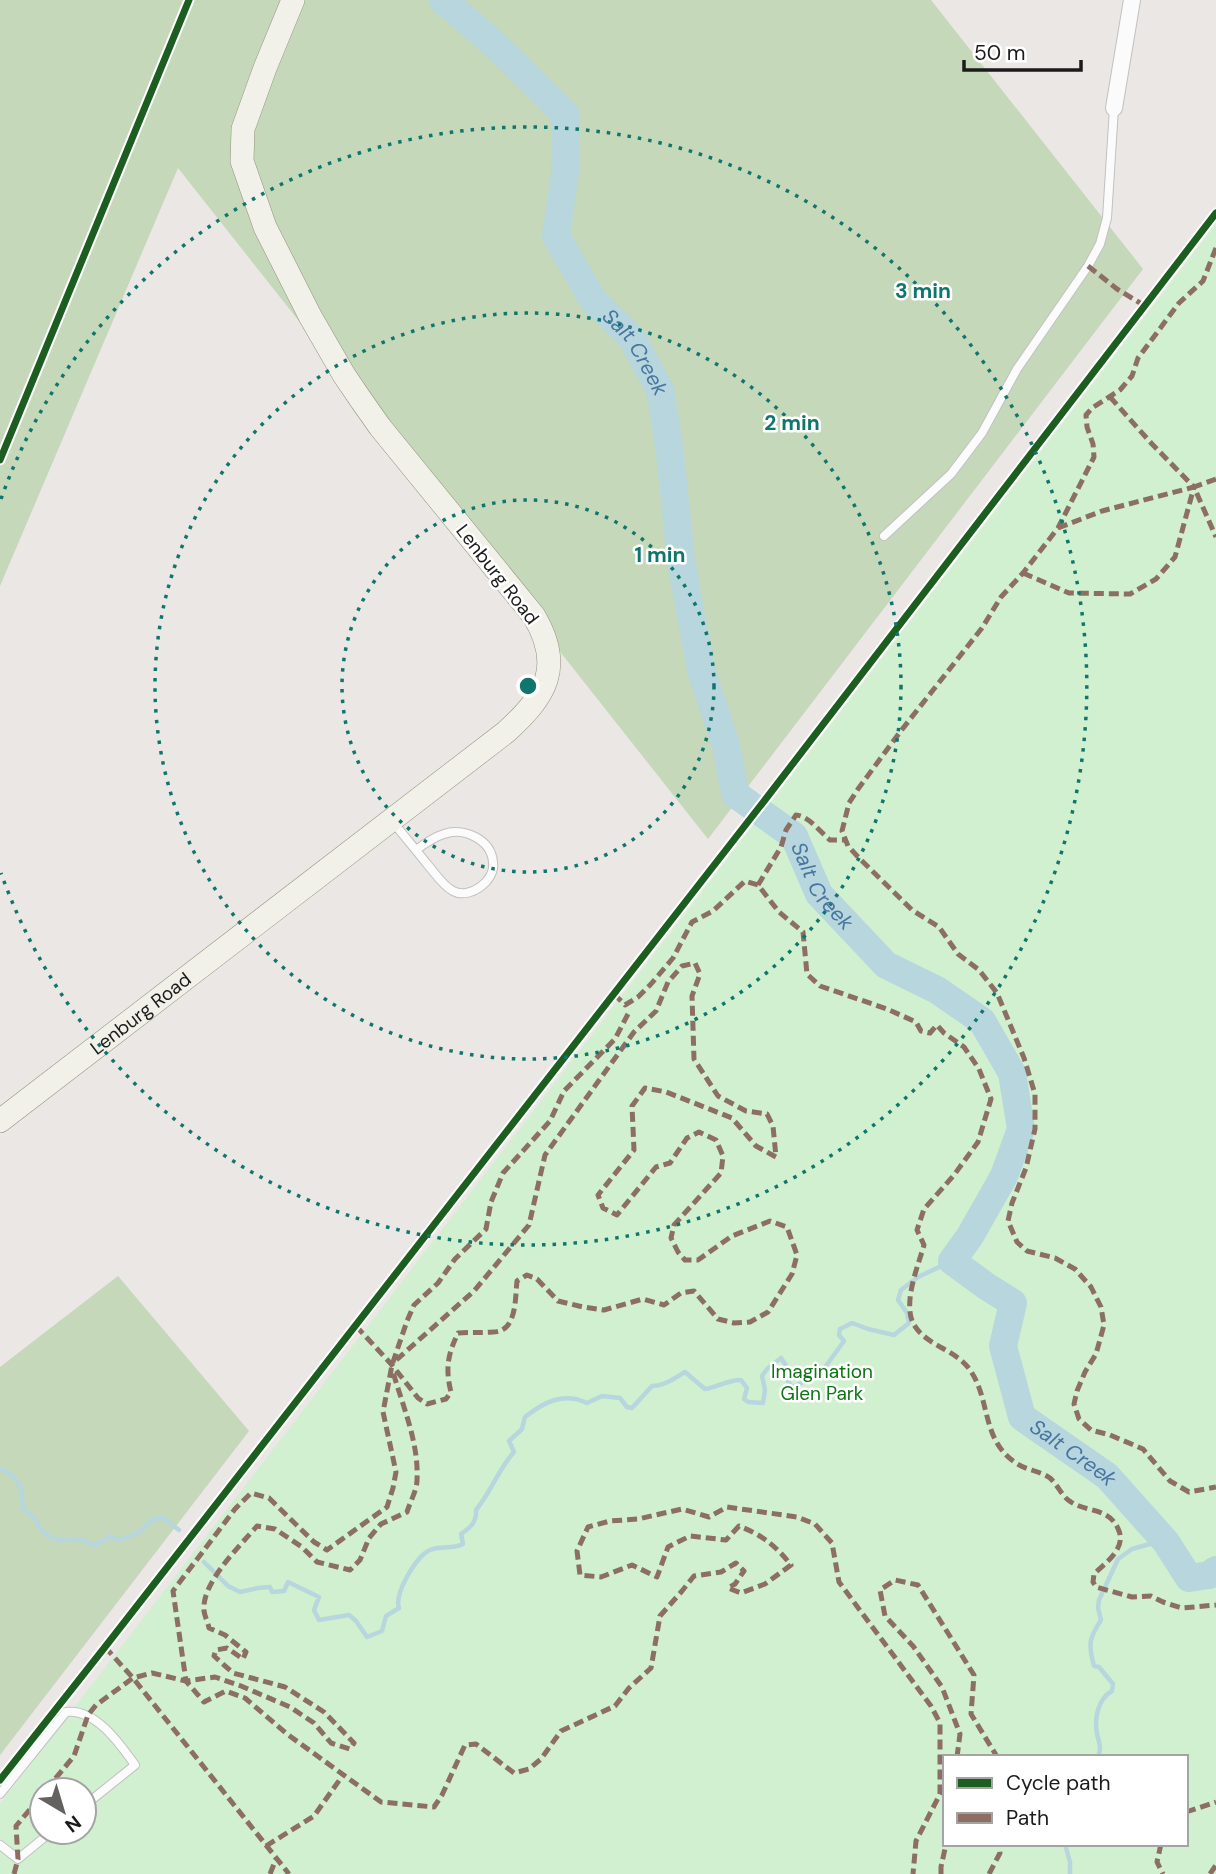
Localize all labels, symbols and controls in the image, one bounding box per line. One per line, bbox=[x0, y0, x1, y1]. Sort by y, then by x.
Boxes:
scale bar bbox=[964, 28, 1081, 72]
text: 50 m bbox=[974, 39, 1025, 67]
text: 3 min bbox=[895, 277, 951, 305]
water label: Salt Creek bbox=[596, 303, 675, 401]
text: 2 min bbox=[764, 409, 820, 437]
street label: Lenburg Road bbox=[451, 519, 545, 630]
text: 1 min bbox=[634, 541, 686, 569]
centre of rings bbox=[516, 674, 540, 698]
water label: Salt Creek bbox=[784, 838, 860, 936]
street label: Lenburg Road bbox=[85, 967, 196, 1060]
park label: Imagination Glen Park bbox=[771, 1359, 873, 1406]
water label: Salt Creek bbox=[1024, 1413, 1124, 1492]
legend bbox=[943, 1755, 1188, 1846]
text: Cycle path bbox=[1006, 1769, 1111, 1797]
north arrow bbox=[28, 1776, 98, 1846]
text: Path bbox=[1006, 1804, 1049, 1832]
text: N bbox=[60, 1810, 86, 1838]

